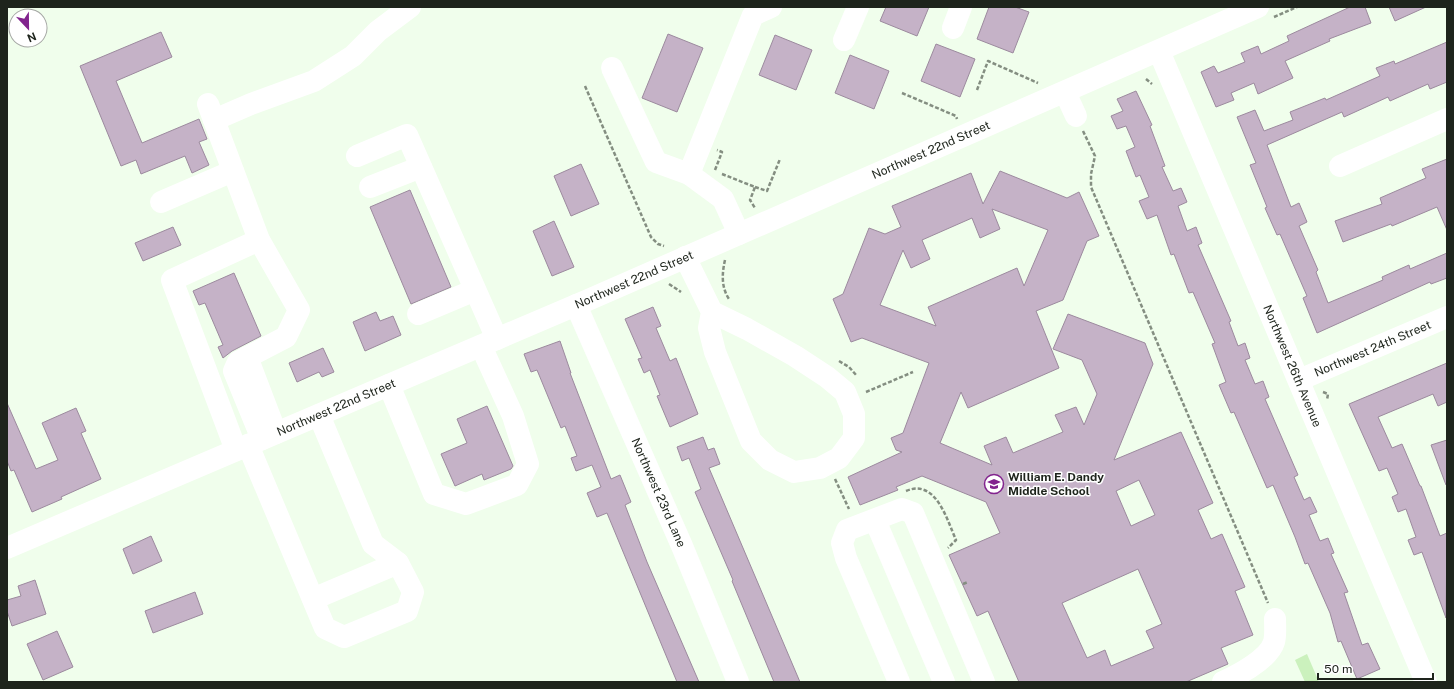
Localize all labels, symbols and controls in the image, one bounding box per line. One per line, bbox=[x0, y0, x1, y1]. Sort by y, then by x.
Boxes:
north arrow bbox=[8, 8, 48, 48]
text: N bbox=[26, 30, 38, 44]
street label: Northwest 22nd Street bbox=[870, 118, 993, 182]
street label: Northwest 22nd Street bbox=[573, 248, 696, 312]
street label: Northwest 26th Avenue bbox=[1260, 303, 1324, 429]
street label: Northwest 24th Street bbox=[1312, 318, 1433, 380]
street label: Northwest 22nd Street bbox=[275, 376, 398, 439]
street label: Northwest 23rd Lane bbox=[628, 436, 689, 550]
place label: William E. Dandy Middle School bbox=[1008, 470, 1104, 498]
school or university icon: William E. Dandy Middle School bbox=[983, 473, 1005, 495]
scale bar bbox=[1318, 655, 1433, 681]
text: 50 m bbox=[1324, 662, 1352, 676]

